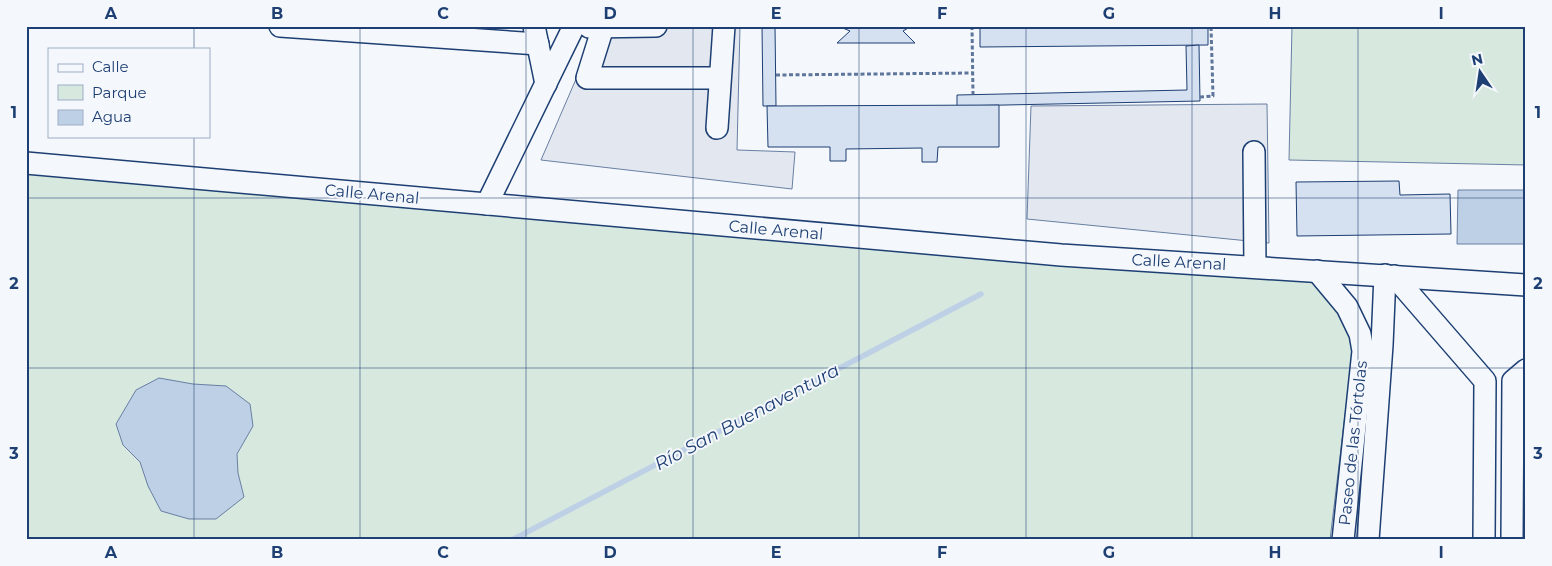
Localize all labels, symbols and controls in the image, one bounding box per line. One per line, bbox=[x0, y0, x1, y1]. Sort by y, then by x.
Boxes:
text: A bbox=[104, 4, 118, 23]
text: B bbox=[271, 4, 283, 23]
text: C bbox=[437, 4, 449, 23]
text: D bbox=[603, 4, 617, 23]
text: E bbox=[771, 4, 781, 23]
text: F bbox=[937, 4, 947, 23]
text: G bbox=[1103, 4, 1115, 23]
text: H bbox=[1269, 4, 1281, 23]
text: I bbox=[1438, 4, 1444, 23]
legend bbox=[48, 48, 210, 138]
north arrow bbox=[1454, 48, 1504, 98]
text: N bbox=[1470, 49, 1485, 69]
text: Calle bbox=[92, 57, 129, 76]
text: Parque bbox=[92, 83, 147, 102]
text: 1 bbox=[11, 103, 17, 122]
text: 1 bbox=[1535, 103, 1541, 122]
text: Agua bbox=[92, 107, 132, 126]
street label: Calle Arenal bbox=[324, 180, 420, 208]
street label: Calle Arenal bbox=[728, 216, 824, 244]
street label: Calle Arenal bbox=[1131, 250, 1227, 274]
text: 2 bbox=[9, 274, 19, 293]
text: 2 bbox=[1533, 274, 1543, 293]
water label: Río San Buenaventura bbox=[651, 359, 843, 475]
street label: Paseo de las Tórtolas bbox=[1335, 359, 1371, 526]
text: 3 bbox=[8, 444, 19, 463]
text: 3 bbox=[1532, 444, 1543, 463]
text: A bbox=[104, 543, 118, 562]
text: B bbox=[271, 543, 283, 562]
text: C bbox=[437, 543, 449, 562]
text: D bbox=[603, 543, 617, 562]
text: E bbox=[771, 543, 781, 562]
text: F bbox=[937, 543, 947, 562]
text: G bbox=[1103, 543, 1115, 562]
text: H bbox=[1269, 543, 1281, 562]
text: I bbox=[1438, 543, 1444, 562]

